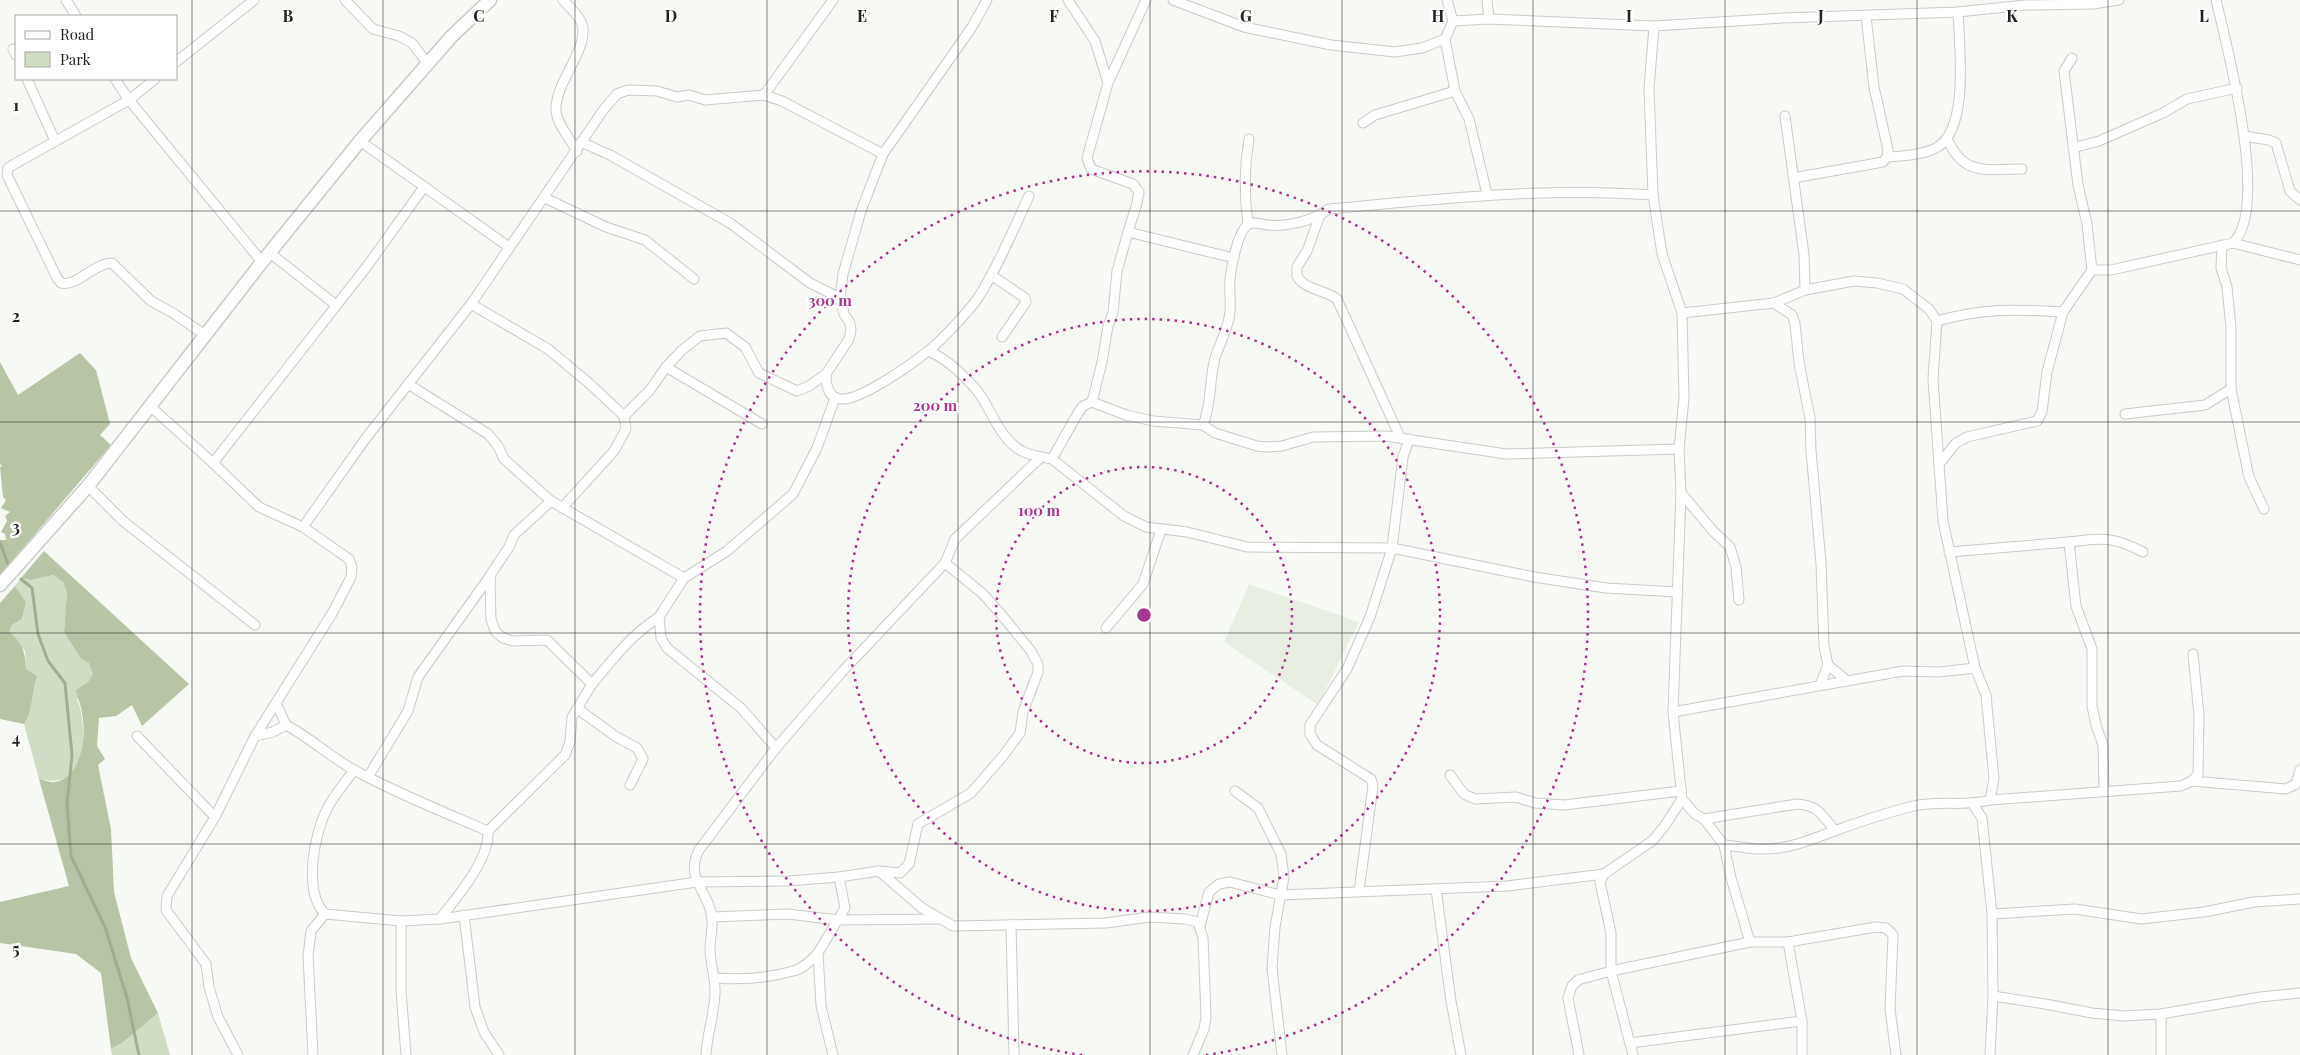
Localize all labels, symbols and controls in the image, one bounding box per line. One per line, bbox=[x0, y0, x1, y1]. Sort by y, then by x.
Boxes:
text: B bbox=[283, 5, 294, 26]
text: C bbox=[473, 5, 485, 26]
text: D bbox=[665, 5, 677, 26]
text: E bbox=[857, 5, 867, 26]
text: F bbox=[1049, 5, 1059, 26]
text: G bbox=[1240, 5, 1252, 26]
text: H bbox=[1432, 5, 1445, 26]
text: I bbox=[1626, 5, 1632, 26]
text: J bbox=[1817, 5, 1824, 26]
text: K bbox=[2006, 5, 2018, 26]
text: L bbox=[2199, 5, 2209, 26]
legend bbox=[15, 15, 178, 80]
text: Road bbox=[60, 24, 94, 44]
text: Park bbox=[60, 49, 92, 69]
text: 1 bbox=[13, 94, 19, 115]
text: 300 m bbox=[808, 290, 852, 310]
text: 2 bbox=[12, 305, 20, 326]
text: 200 m bbox=[913, 395, 958, 415]
text: 100 m bbox=[1018, 500, 1061, 520]
text: 3 bbox=[12, 516, 20, 537]
centre of rings bbox=[1135, 606, 1153, 624]
text: 4 bbox=[12, 727, 20, 748]
text: 5 bbox=[12, 938, 20, 959]

